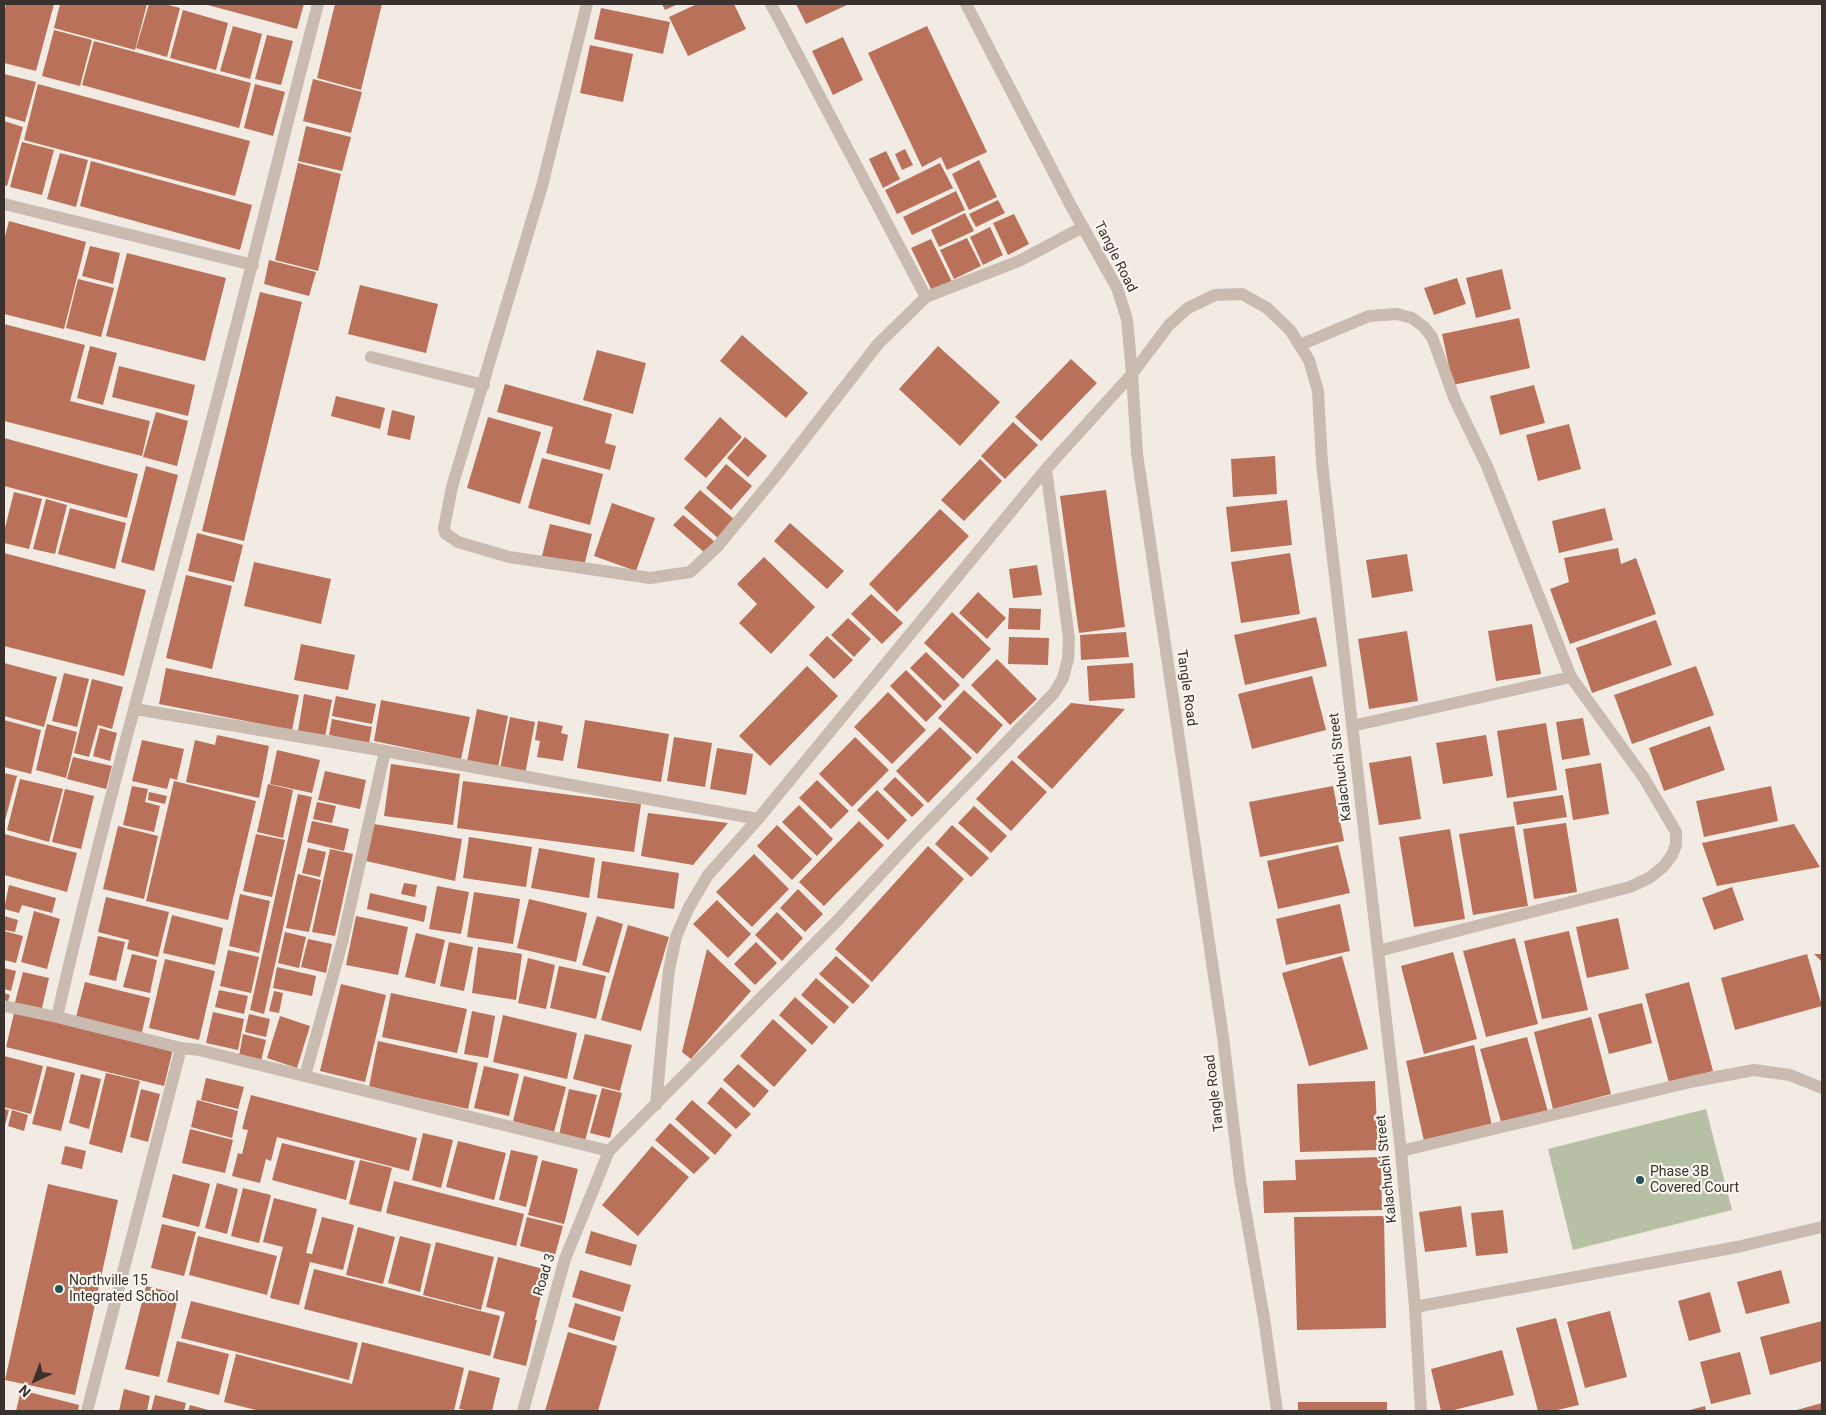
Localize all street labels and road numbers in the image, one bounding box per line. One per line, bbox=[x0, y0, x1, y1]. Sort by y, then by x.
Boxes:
street label: Tangle Road bbox=[1090, 219, 1140, 295]
street label: Tangle Road bbox=[1172, 649, 1200, 727]
street label: Kalachuchi Street bbox=[1326, 712, 1356, 822]
street label: Tangle Road bbox=[1202, 1054, 1228, 1132]
street label: Kalachuchi Street bbox=[1373, 1114, 1401, 1224]
street label: Road 3 bbox=[531, 1252, 559, 1298]

